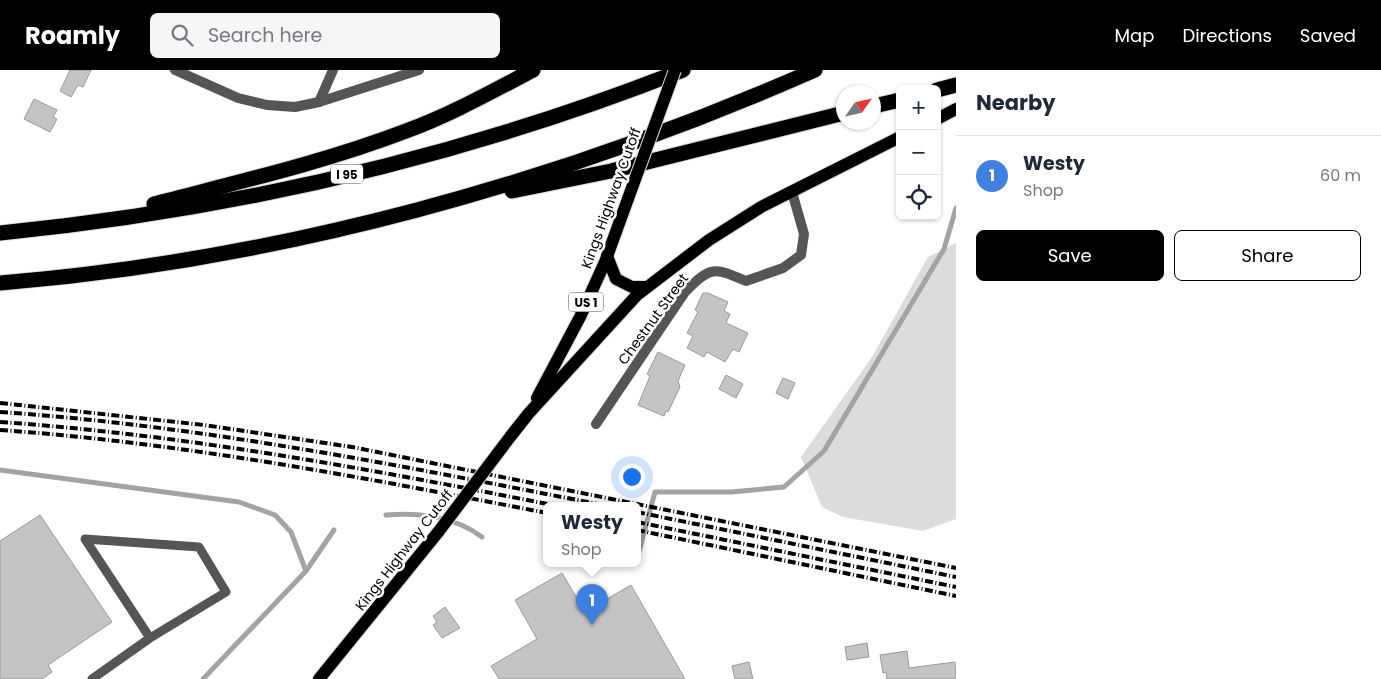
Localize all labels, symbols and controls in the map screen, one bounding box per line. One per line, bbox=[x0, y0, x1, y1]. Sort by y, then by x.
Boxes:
search box bbox=[150, 13, 500, 58]
text: Roamly bbox=[25, 19, 120, 52]
icon: search bbox=[168, 21, 196, 49]
text: Search here bbox=[208, 22, 322, 49]
text: Map bbox=[1115, 23, 1154, 48]
text: Directions bbox=[1182, 23, 1272, 48]
text: Saved bbox=[1300, 23, 1356, 48]
north arrow bbox=[836, 85, 881, 130]
map controls bbox=[896, 85, 941, 220]
button: + bbox=[896, 85, 941, 130]
text: Nearby bbox=[976, 88, 1056, 117]
street label: Kings Highway Cutoff bbox=[576, 124, 646, 271]
button: − bbox=[896, 130, 941, 175]
text: Westy bbox=[1023, 150, 1085, 177]
text: 1 bbox=[989, 164, 995, 187]
text: 60 m bbox=[1320, 164, 1361, 187]
road number: I 95 bbox=[331, 165, 363, 184]
button: locate bbox=[896, 175, 941, 220]
text: Shop bbox=[1023, 179, 1064, 202]
button: Save bbox=[976, 230, 1164, 281]
button: Share bbox=[1174, 230, 1361, 281]
street label: Chestnut Street bbox=[613, 269, 693, 369]
road number: US 1 bbox=[568, 292, 604, 312]
your location bbox=[619, 464, 645, 490]
street label: Kings Highway Cutoff bbox=[350, 485, 458, 615]
popup bbox=[543, 502, 641, 567]
text: Westy bbox=[561, 509, 623, 536]
text: Shop bbox=[561, 538, 602, 561]
pin: 1 bbox=[576, 584, 608, 625]

